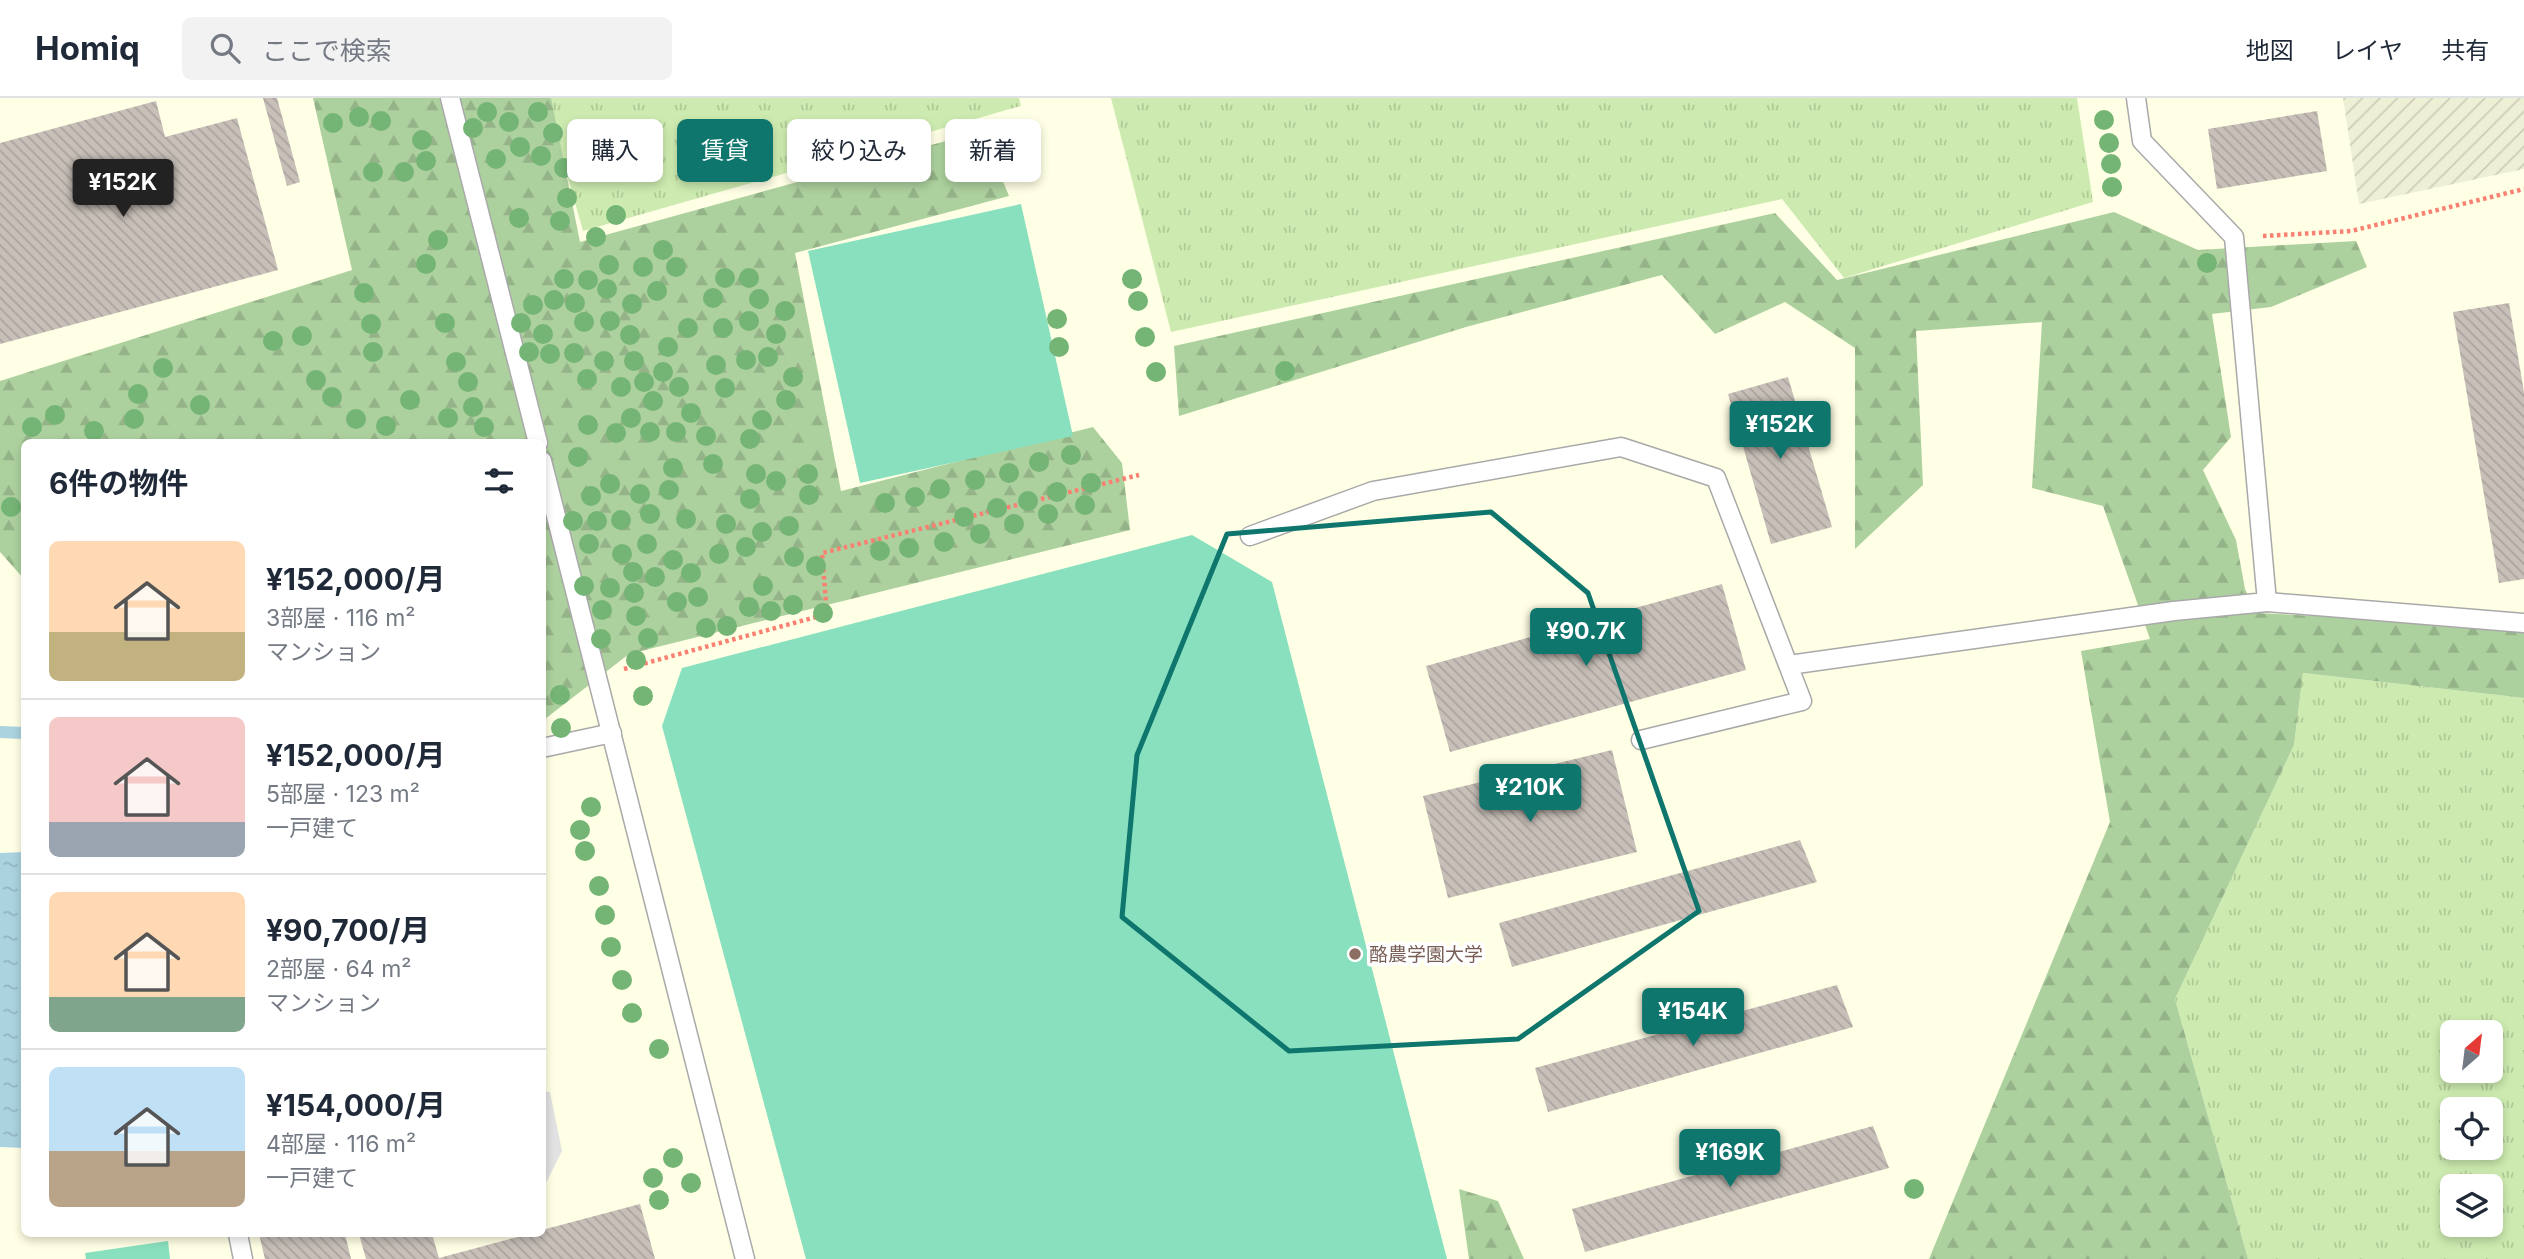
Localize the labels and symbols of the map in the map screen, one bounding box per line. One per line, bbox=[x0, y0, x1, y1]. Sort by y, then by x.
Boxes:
pin: ¥152K bbox=[74, 159, 172, 219]
pin: ¥152K bbox=[1731, 402, 1829, 461]
pin: ¥90.7K bbox=[1529, 608, 1643, 668]
pin: ¥210K bbox=[1481, 764, 1579, 824]
place label: 酪農学園大学 bbox=[1369, 943, 1483, 966]
marker: 酪農学園大学 bbox=[1347, 946, 1363, 962]
pin: ¥154K bbox=[1644, 988, 1742, 1048]
north arrow bbox=[2440, 1020, 2502, 1083]
pin: ¥169K bbox=[1681, 1130, 1779, 1189]

